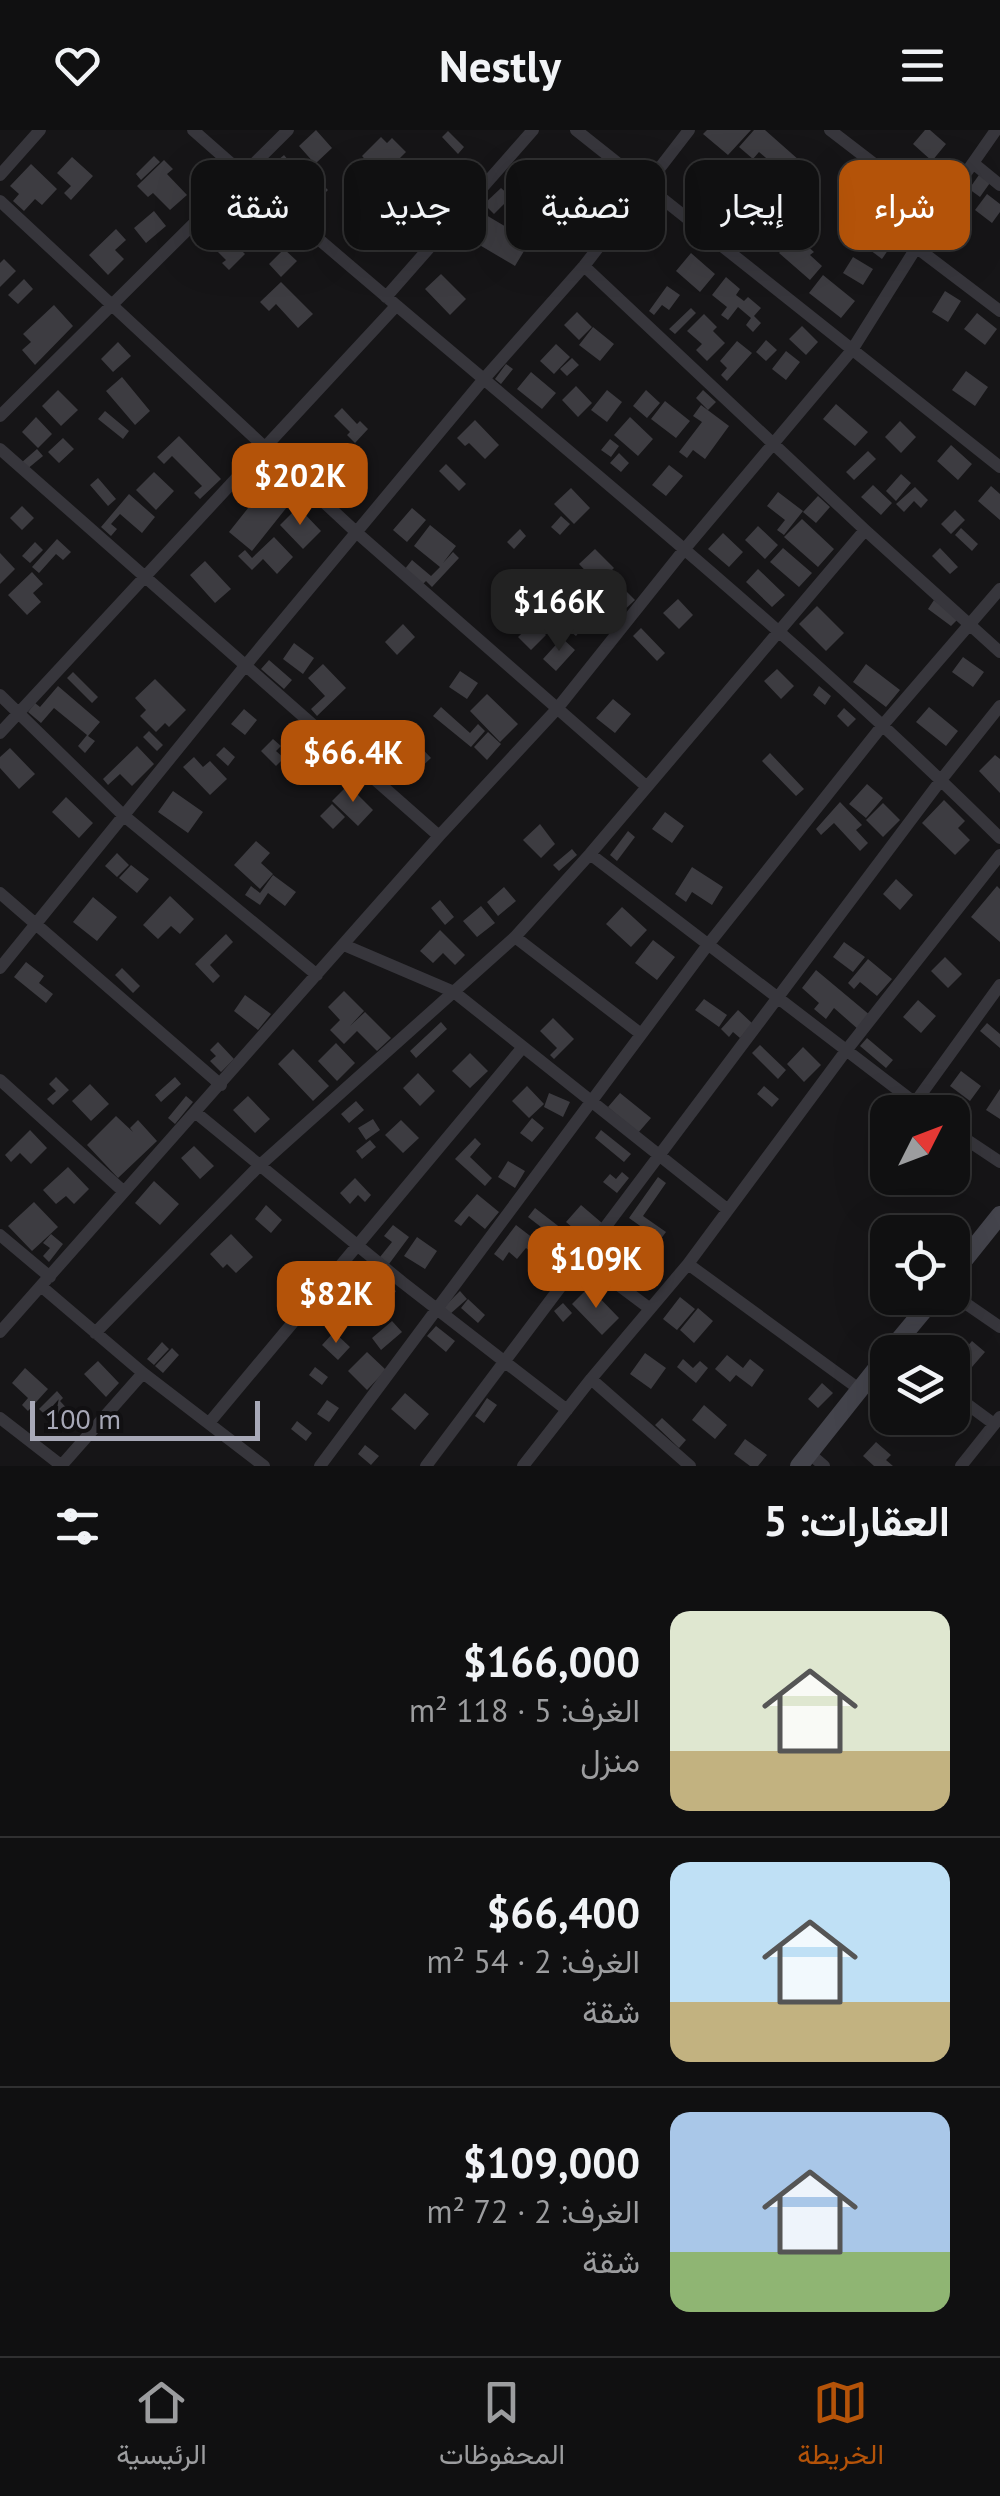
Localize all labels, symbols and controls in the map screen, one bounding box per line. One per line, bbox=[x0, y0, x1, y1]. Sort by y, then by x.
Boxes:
text: Nestly bbox=[439, 36, 561, 94]
icon: heart bbox=[50, 38, 105, 93]
icon: menu bbox=[895, 38, 950, 93]
chip: شقة bbox=[191, 160, 324, 250]
chip: جديد bbox=[344, 160, 486, 250]
chip: تصفية bbox=[506, 160, 665, 250]
chip: إيجار bbox=[685, 160, 819, 250]
chip: شراء bbox=[839, 160, 970, 250]
pin: $202K bbox=[230, 443, 370, 528]
text: $202K bbox=[254, 454, 346, 496]
pin: $166K bbox=[489, 569, 629, 654]
text: $166K bbox=[513, 580, 605, 622]
pin: $66.4K bbox=[272, 720, 434, 805]
text: $66.4K bbox=[303, 731, 403, 773]
north arrow bbox=[870, 1095, 970, 1195]
map controls bbox=[870, 1095, 970, 1435]
button: locate bbox=[870, 1215, 970, 1315]
pin: $109K bbox=[526, 1226, 666, 1311]
text: $109K bbox=[550, 1237, 642, 1279]
pin: $82K bbox=[277, 1261, 395, 1346]
text: $82K bbox=[299, 1272, 373, 1314]
button: layers bbox=[870, 1335, 970, 1435]
scale bar bbox=[30, 1396, 260, 1440]
text: 100 m bbox=[45, 1400, 121, 1437]
text: العقارات: 5 bbox=[763, 1493, 950, 1548]
icon: filters bbox=[50, 1499, 105, 1554]
text: $166,000 bbox=[463, 1634, 640, 1689]
icon: home bbox=[750, 1651, 870, 1771]
text: الغرف: 5 · 118 m² bbox=[409, 1689, 640, 1731]
text: منزل bbox=[580, 1739, 640, 1781]
text: $66,400 bbox=[487, 1885, 640, 1940]
icon: home bbox=[750, 1902, 870, 2022]
text: الغرف: 2 · 54 m² bbox=[426, 1940, 640, 1982]
text: شقة bbox=[582, 1990, 640, 2032]
text: $109,000 bbox=[463, 2135, 640, 2190]
icon: home bbox=[750, 2152, 870, 2272]
text: الغرف: 2 · 72 m² bbox=[426, 2190, 640, 2232]
text: شقة bbox=[582, 2240, 640, 2282]
tab: الرئيسية bbox=[116, 2375, 207, 2479]
tab: المحفوظات bbox=[439, 2375, 565, 2479]
tab: الخريطة bbox=[797, 2375, 884, 2479]

